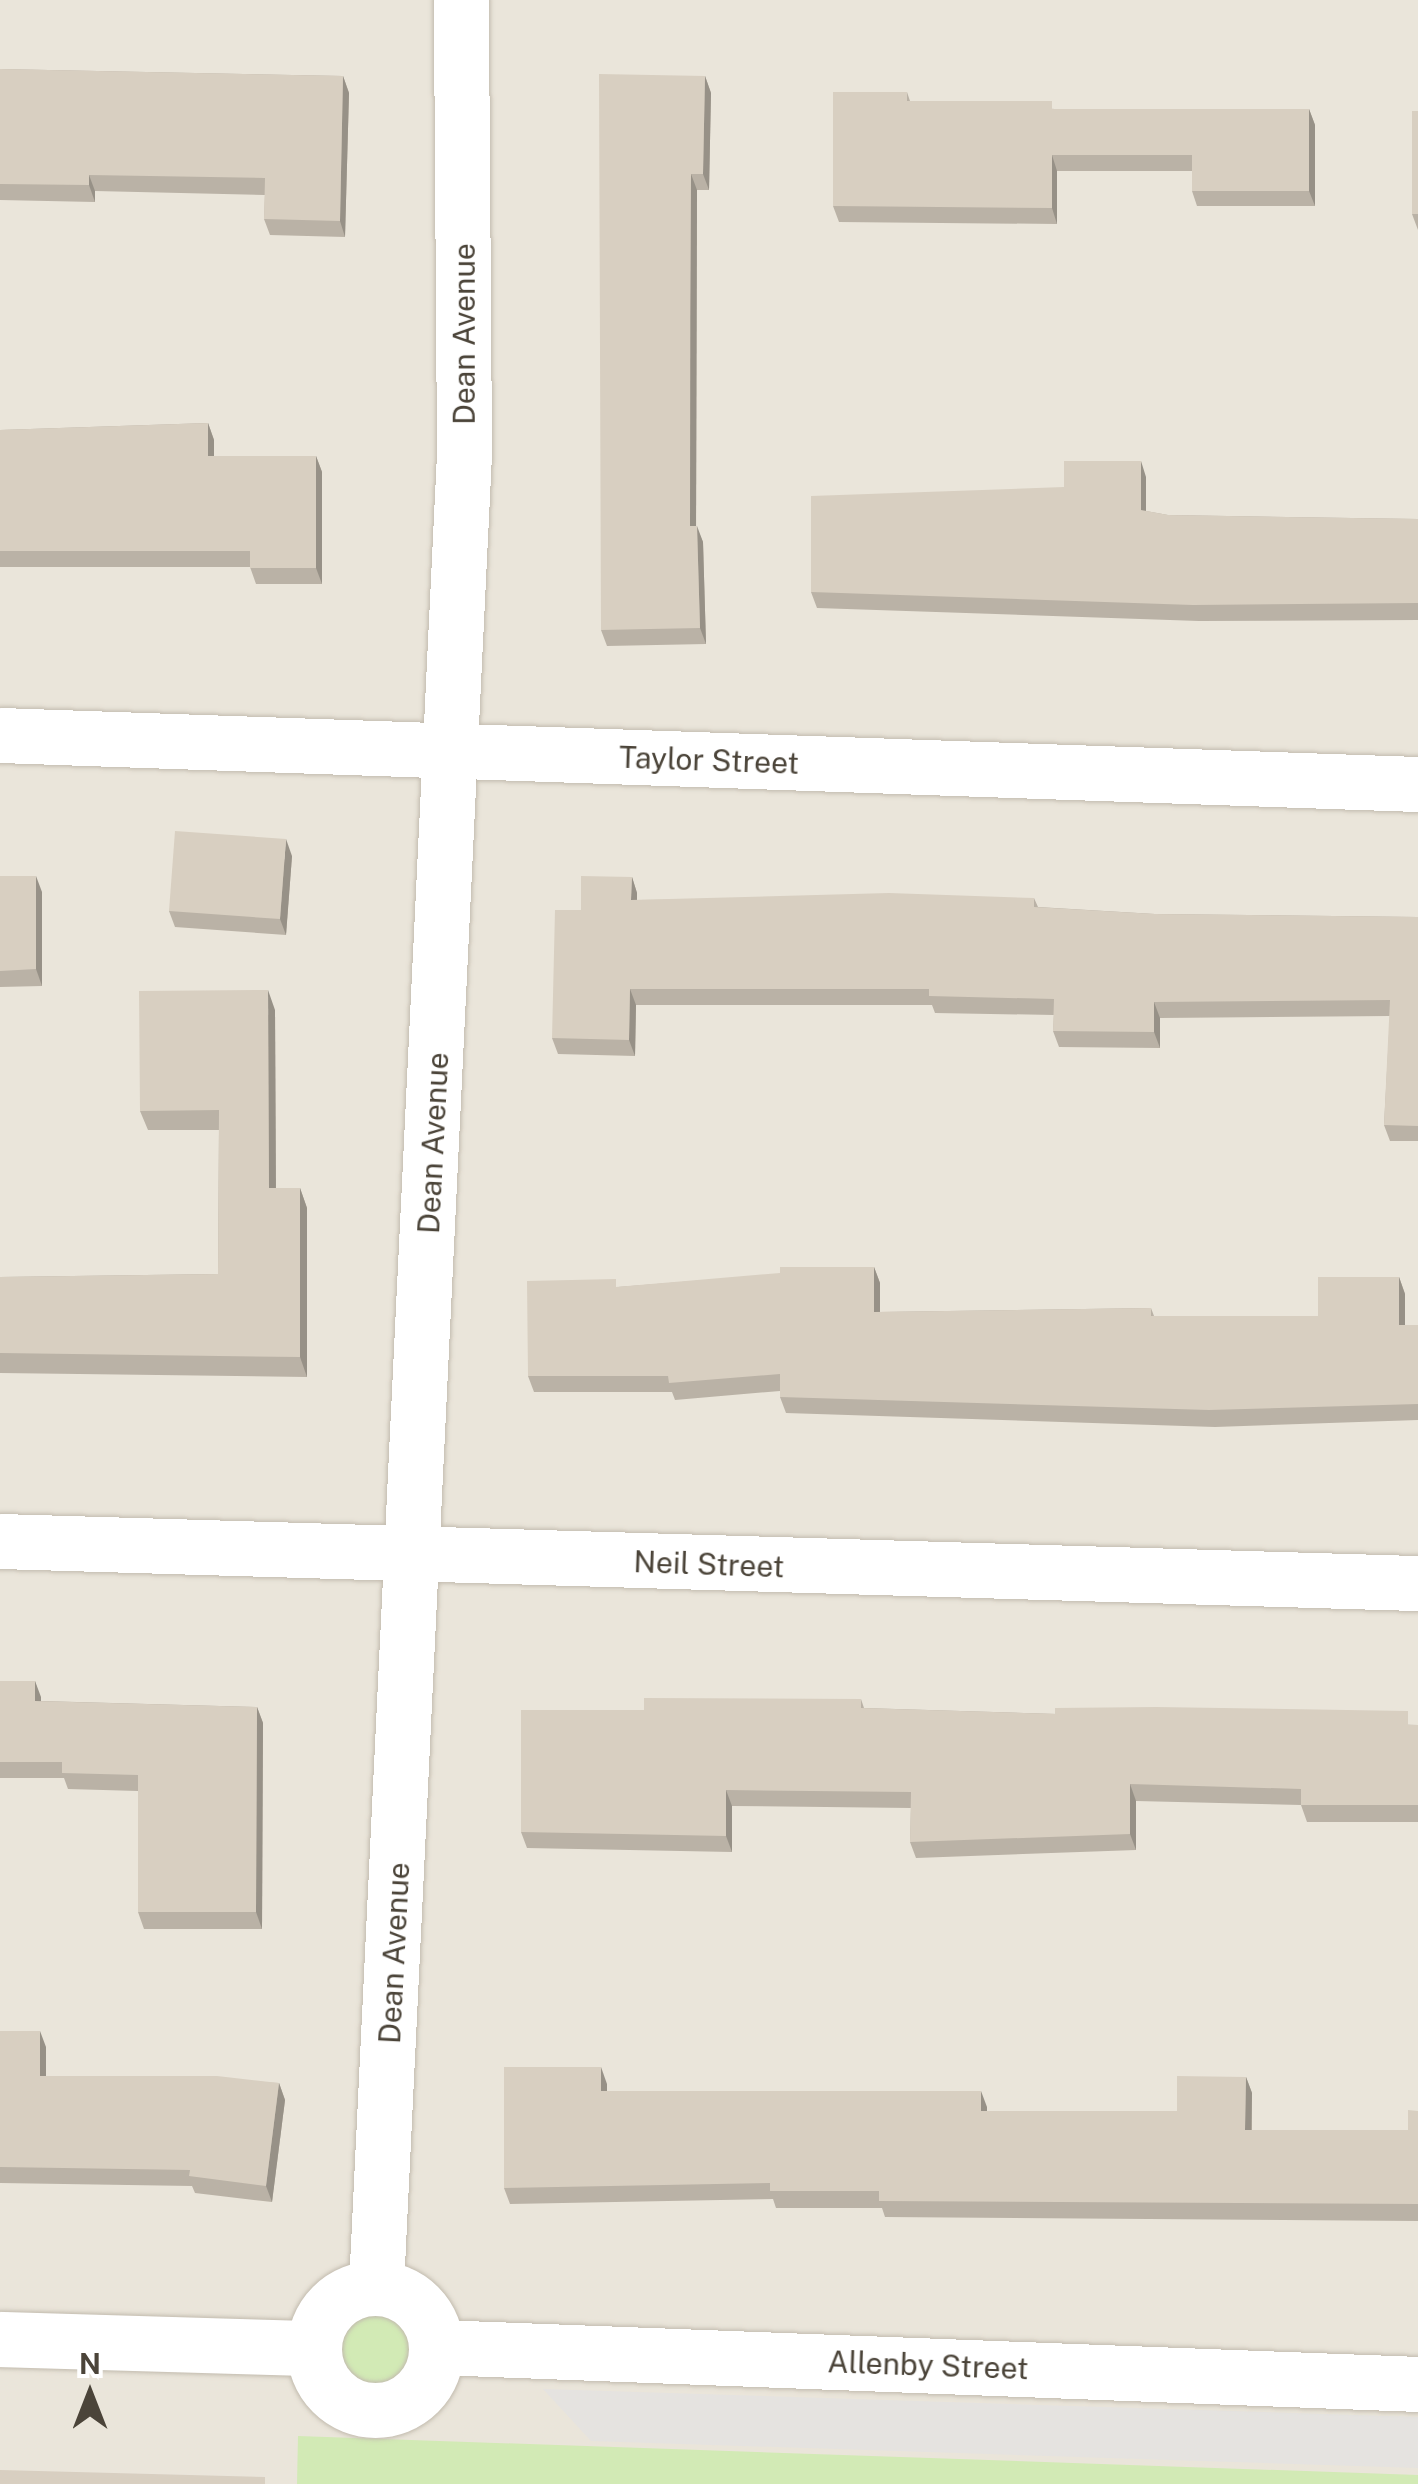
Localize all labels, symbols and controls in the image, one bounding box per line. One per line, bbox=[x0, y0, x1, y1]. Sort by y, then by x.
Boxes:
street label: Dean Avenue bbox=[446, 243, 482, 425]
street label: Taylor Street bbox=[618, 739, 800, 781]
street label: Dean Avenue bbox=[410, 1051, 456, 1235]
street label: Neil Street bbox=[633, 1543, 785, 1585]
street label: Dean Avenue bbox=[371, 1861, 417, 2045]
street label: Allenby Street bbox=[827, 2343, 1029, 2387]
north arrow bbox=[40, 2344, 140, 2444]
text: N bbox=[79, 2347, 101, 2380]

